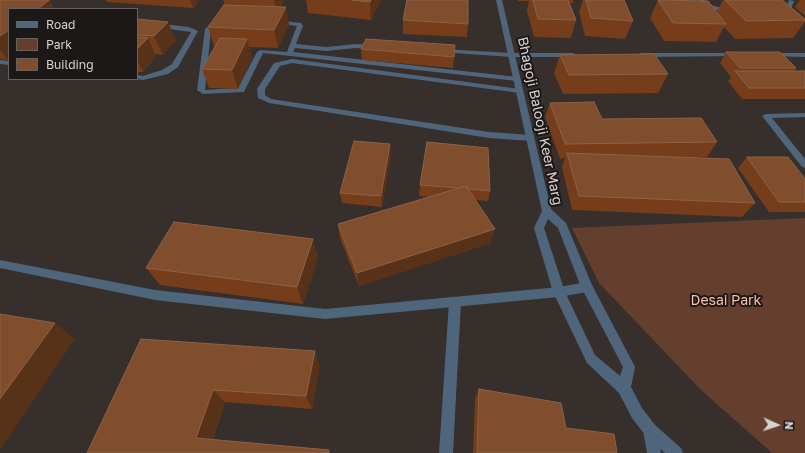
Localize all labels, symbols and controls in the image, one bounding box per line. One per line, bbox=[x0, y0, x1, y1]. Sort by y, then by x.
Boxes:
legend bbox=[8, 8, 138, 80]
text: Road bbox=[46, 17, 75, 32]
street label: Bhagoji Balooji Keer Marg bbox=[514, 35, 566, 207]
text: Park bbox=[46, 37, 72, 52]
text: Building bbox=[46, 57, 94, 72]
park label: Desai Park bbox=[691, 293, 761, 309]
north arrow bbox=[757, 405, 797, 445]
text: N bbox=[783, 421, 796, 430]

